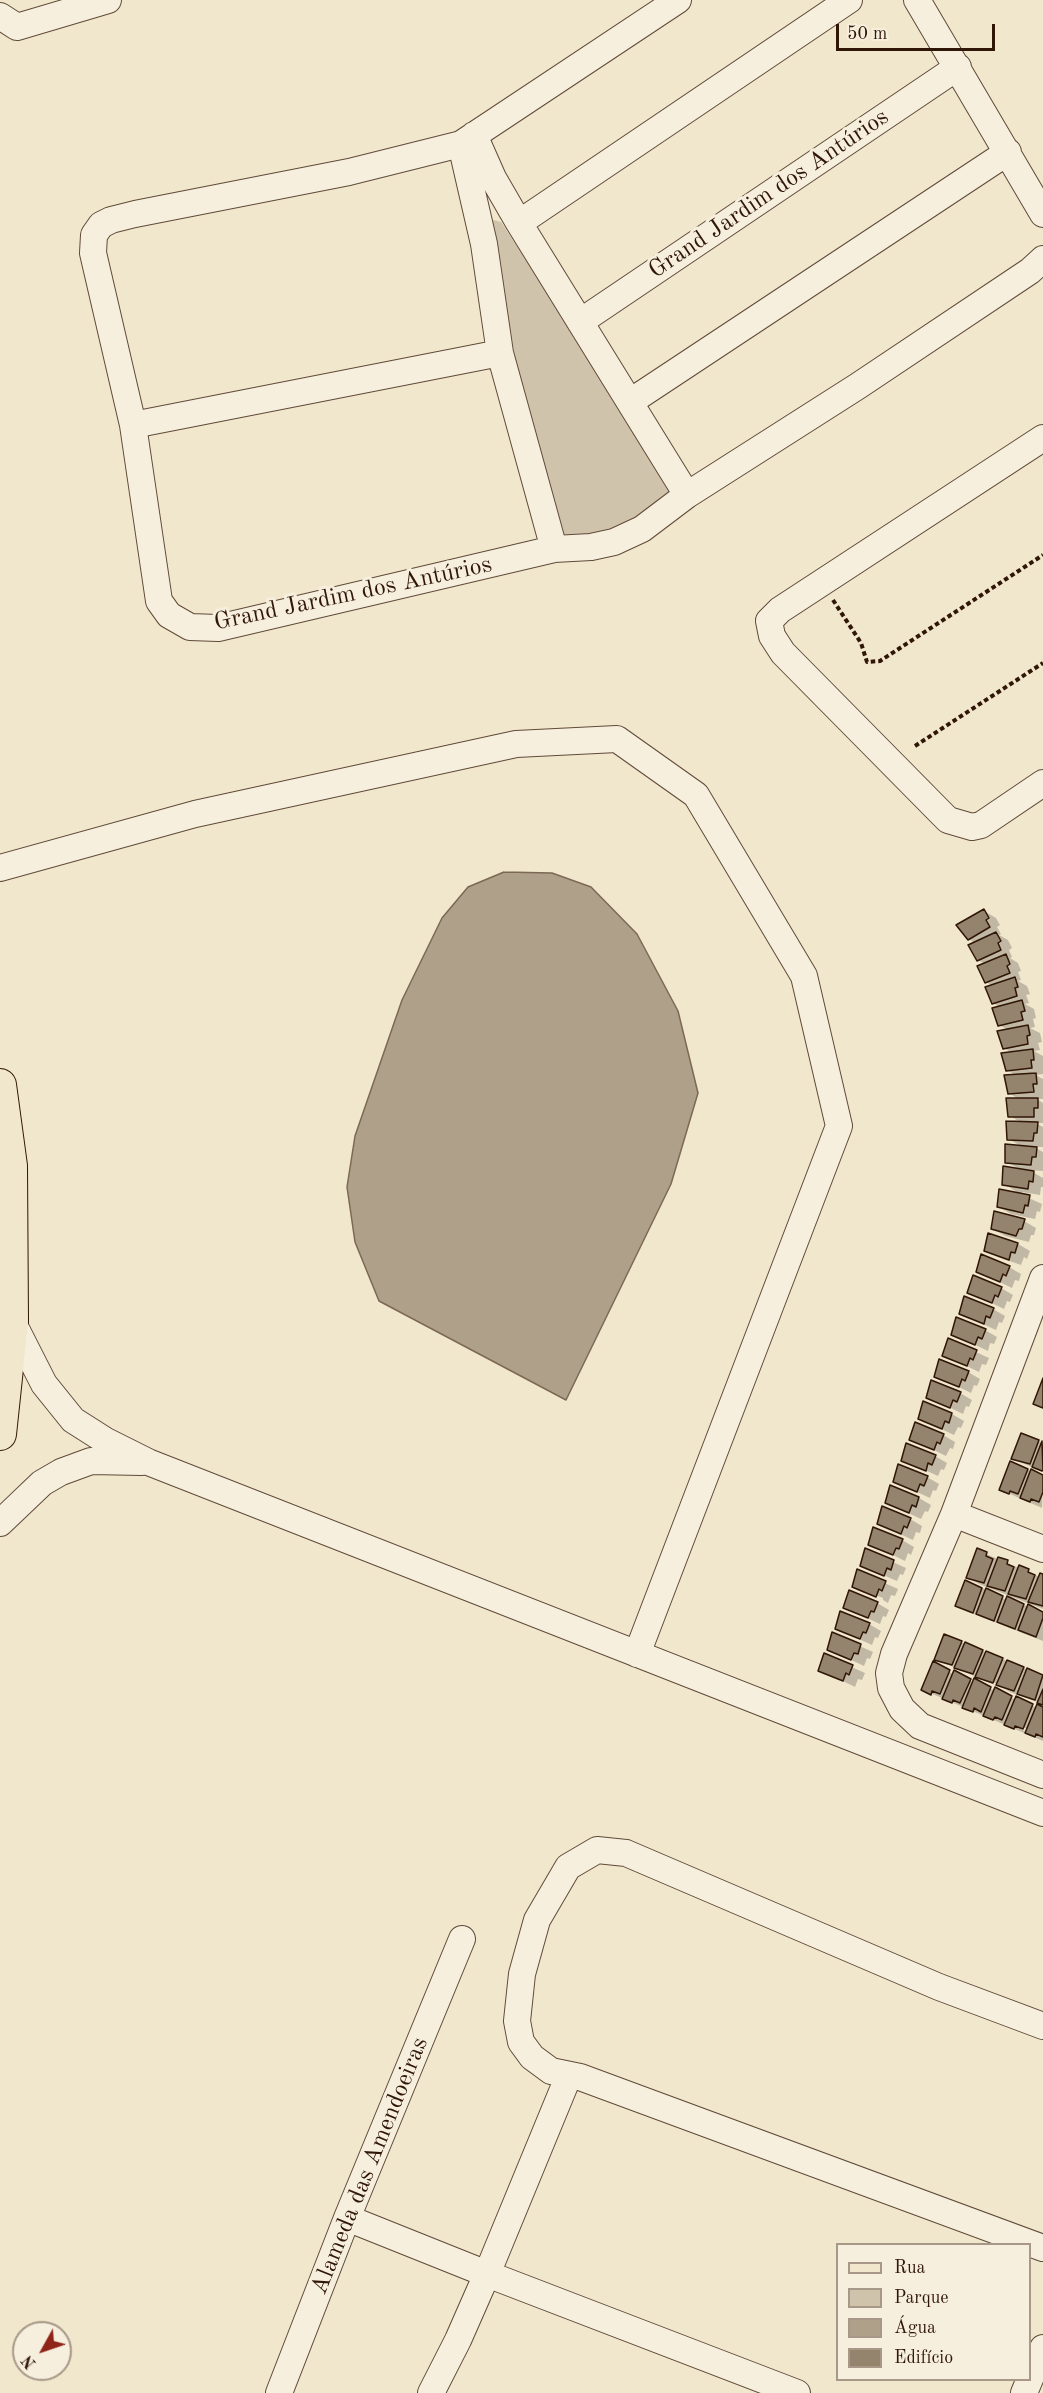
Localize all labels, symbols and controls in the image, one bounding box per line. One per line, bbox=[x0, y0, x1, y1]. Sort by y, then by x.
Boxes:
scale bar bbox=[839, 12, 998, 50]
text: 50 m bbox=[847, 25, 887, 43]
street label: Grand Jardim dos Antúrios bbox=[643, 103, 895, 285]
street label: Grand Jardim dos Antúrios bbox=[211, 550, 495, 638]
street label: Alameda das Amendoeiras bbox=[305, 2033, 435, 2299]
legend bbox=[836, 2243, 1031, 2381]
text: Rua bbox=[894, 2259, 925, 2277]
text: Parque bbox=[894, 2289, 949, 2307]
text: Água bbox=[894, 2319, 936, 2337]
north arrow bbox=[12, 2321, 72, 2381]
text: Edifício bbox=[894, 2349, 953, 2367]
text: N bbox=[20, 2351, 40, 2371]

